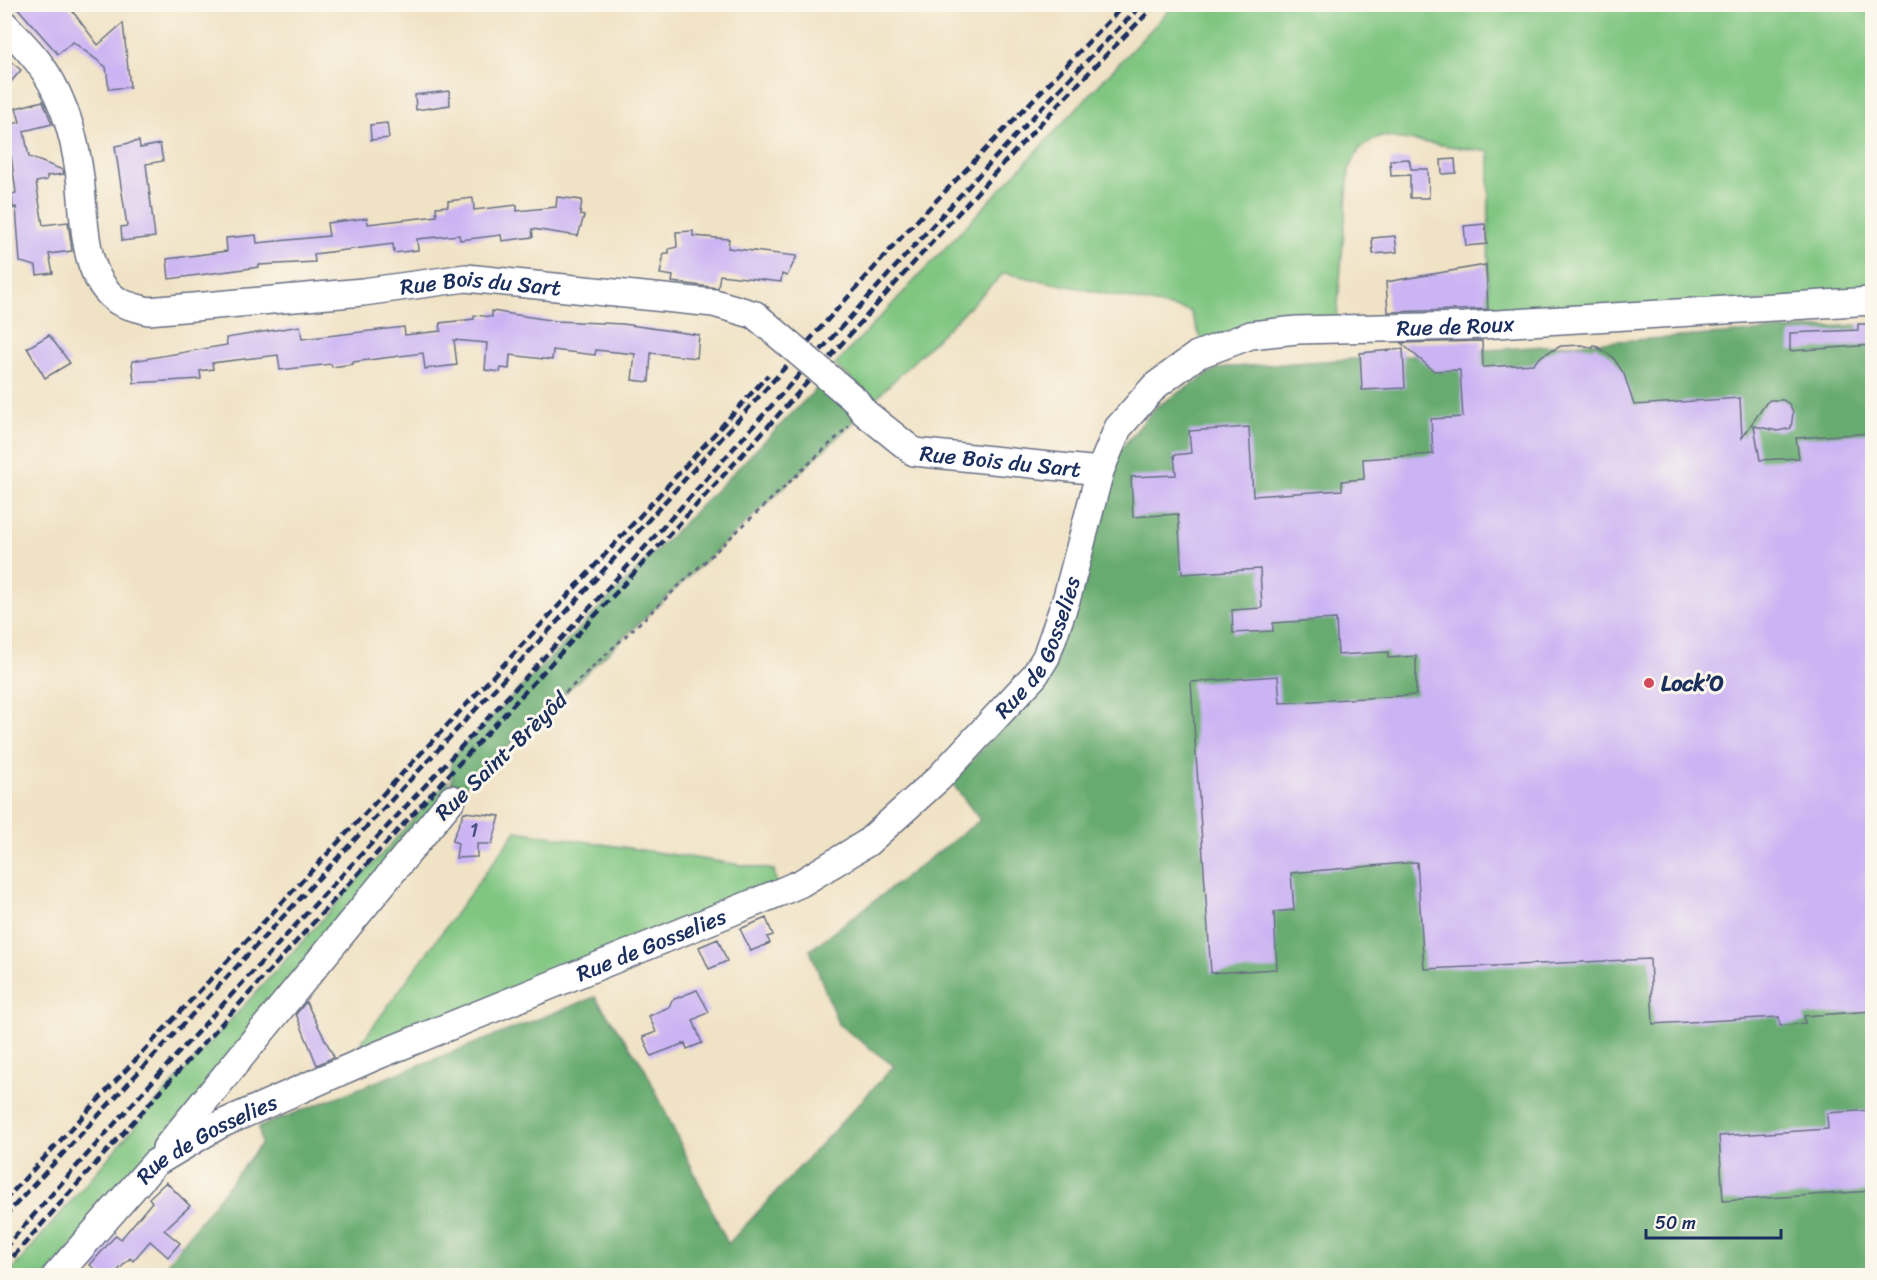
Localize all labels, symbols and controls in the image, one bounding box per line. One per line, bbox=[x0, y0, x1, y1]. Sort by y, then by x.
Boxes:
street label: Rue Bois du Sart bbox=[398, 259, 563, 307]
street label: Rue de Roux bbox=[1396, 303, 1516, 347]
street label: Rue Bois du Sart bbox=[918, 433, 1083, 488]
street label: Rue de Gosselies bbox=[984, 571, 1091, 728]
place label: Lock’O bbox=[1661, 664, 1724, 703]
marker: Lock’O bbox=[1642, 676, 1656, 690]
street label: Rue Saint-Brèyôd bbox=[425, 681, 578, 830]
house number: 1 bbox=[470, 813, 478, 848]
street label: Rue de Gosselies bbox=[570, 896, 733, 992]
street label: Rue de Gosselies bbox=[125, 1082, 284, 1193]
scale bar bbox=[1646, 1202, 1781, 1240]
text: 50 m bbox=[1655, 1207, 1696, 1239]

